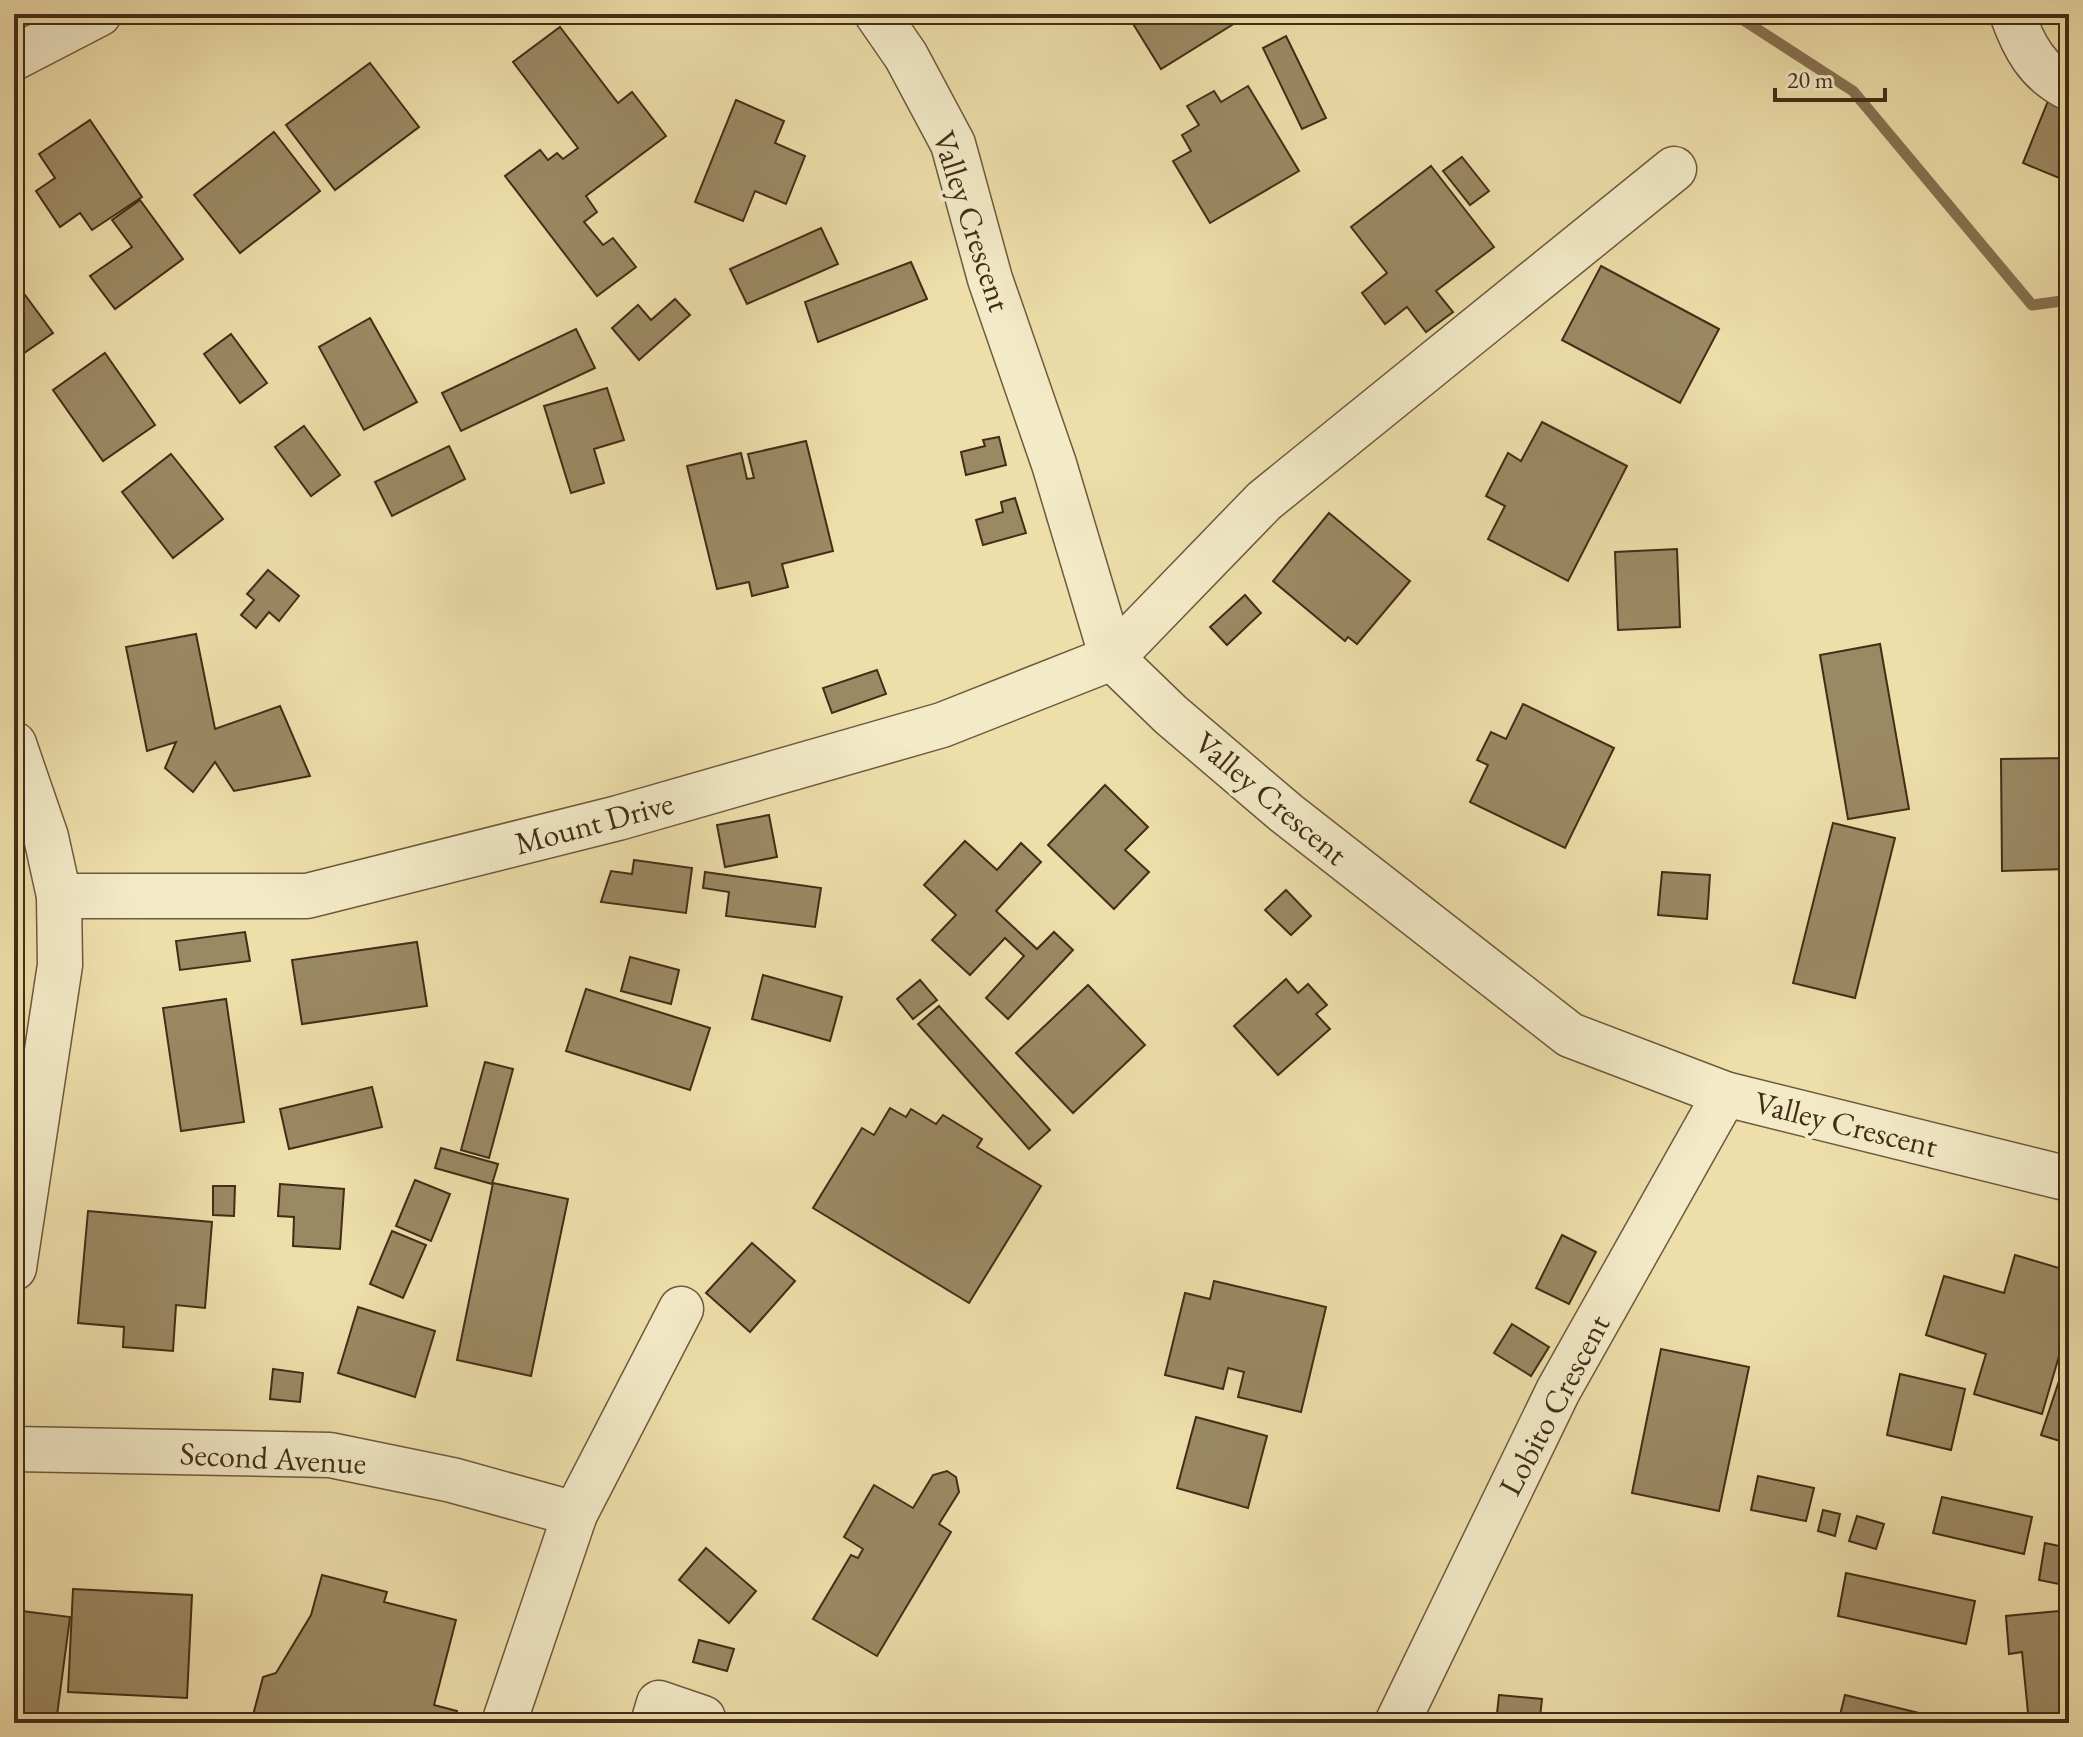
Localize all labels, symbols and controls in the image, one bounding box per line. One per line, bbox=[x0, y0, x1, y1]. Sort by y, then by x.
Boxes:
scale bar bbox=[1775, 52, 1885, 102]
text: 20 m bbox=[1787, 64, 1834, 95]
street label: Valley Crescent bbox=[923, 125, 1021, 317]
street label: Valley Crescent bbox=[1186, 722, 1356, 874]
street label: Mount Drive bbox=[510, 782, 678, 864]
street label: Valley Crescent bbox=[1750, 1081, 1942, 1167]
street label: Lobito Crescent bbox=[1489, 1307, 1619, 1503]
street label: Second Avenue bbox=[179, 1432, 367, 1484]

